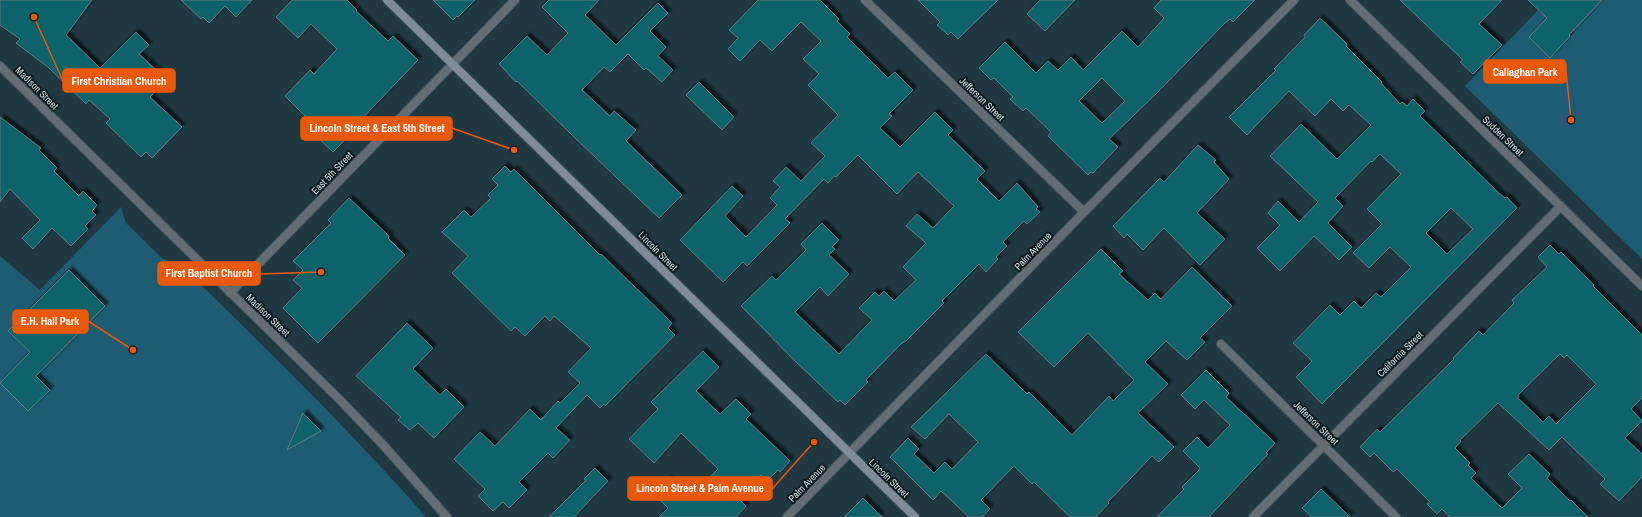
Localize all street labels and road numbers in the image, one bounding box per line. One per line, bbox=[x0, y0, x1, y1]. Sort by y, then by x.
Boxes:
street label: Madison Street bbox=[13, 64, 62, 113]
street label: Jefferson Street bbox=[957, 74, 1008, 124]
street label: Sudden Street bbox=[1480, 113, 1527, 159]
street label: East 5th Street bbox=[308, 148, 356, 197]
street label: Lincoln Street bbox=[636, 229, 681, 274]
street label: Palm Avenue bbox=[1012, 229, 1055, 273]
street label: Madison Street bbox=[243, 291, 293, 339]
street label: California Street bbox=[1374, 328, 1426, 380]
street label: Jefferson Street bbox=[1291, 398, 1342, 448]
street label: Lincoln Street bbox=[866, 456, 912, 501]
street label: Palm Avenue bbox=[786, 461, 829, 505]

